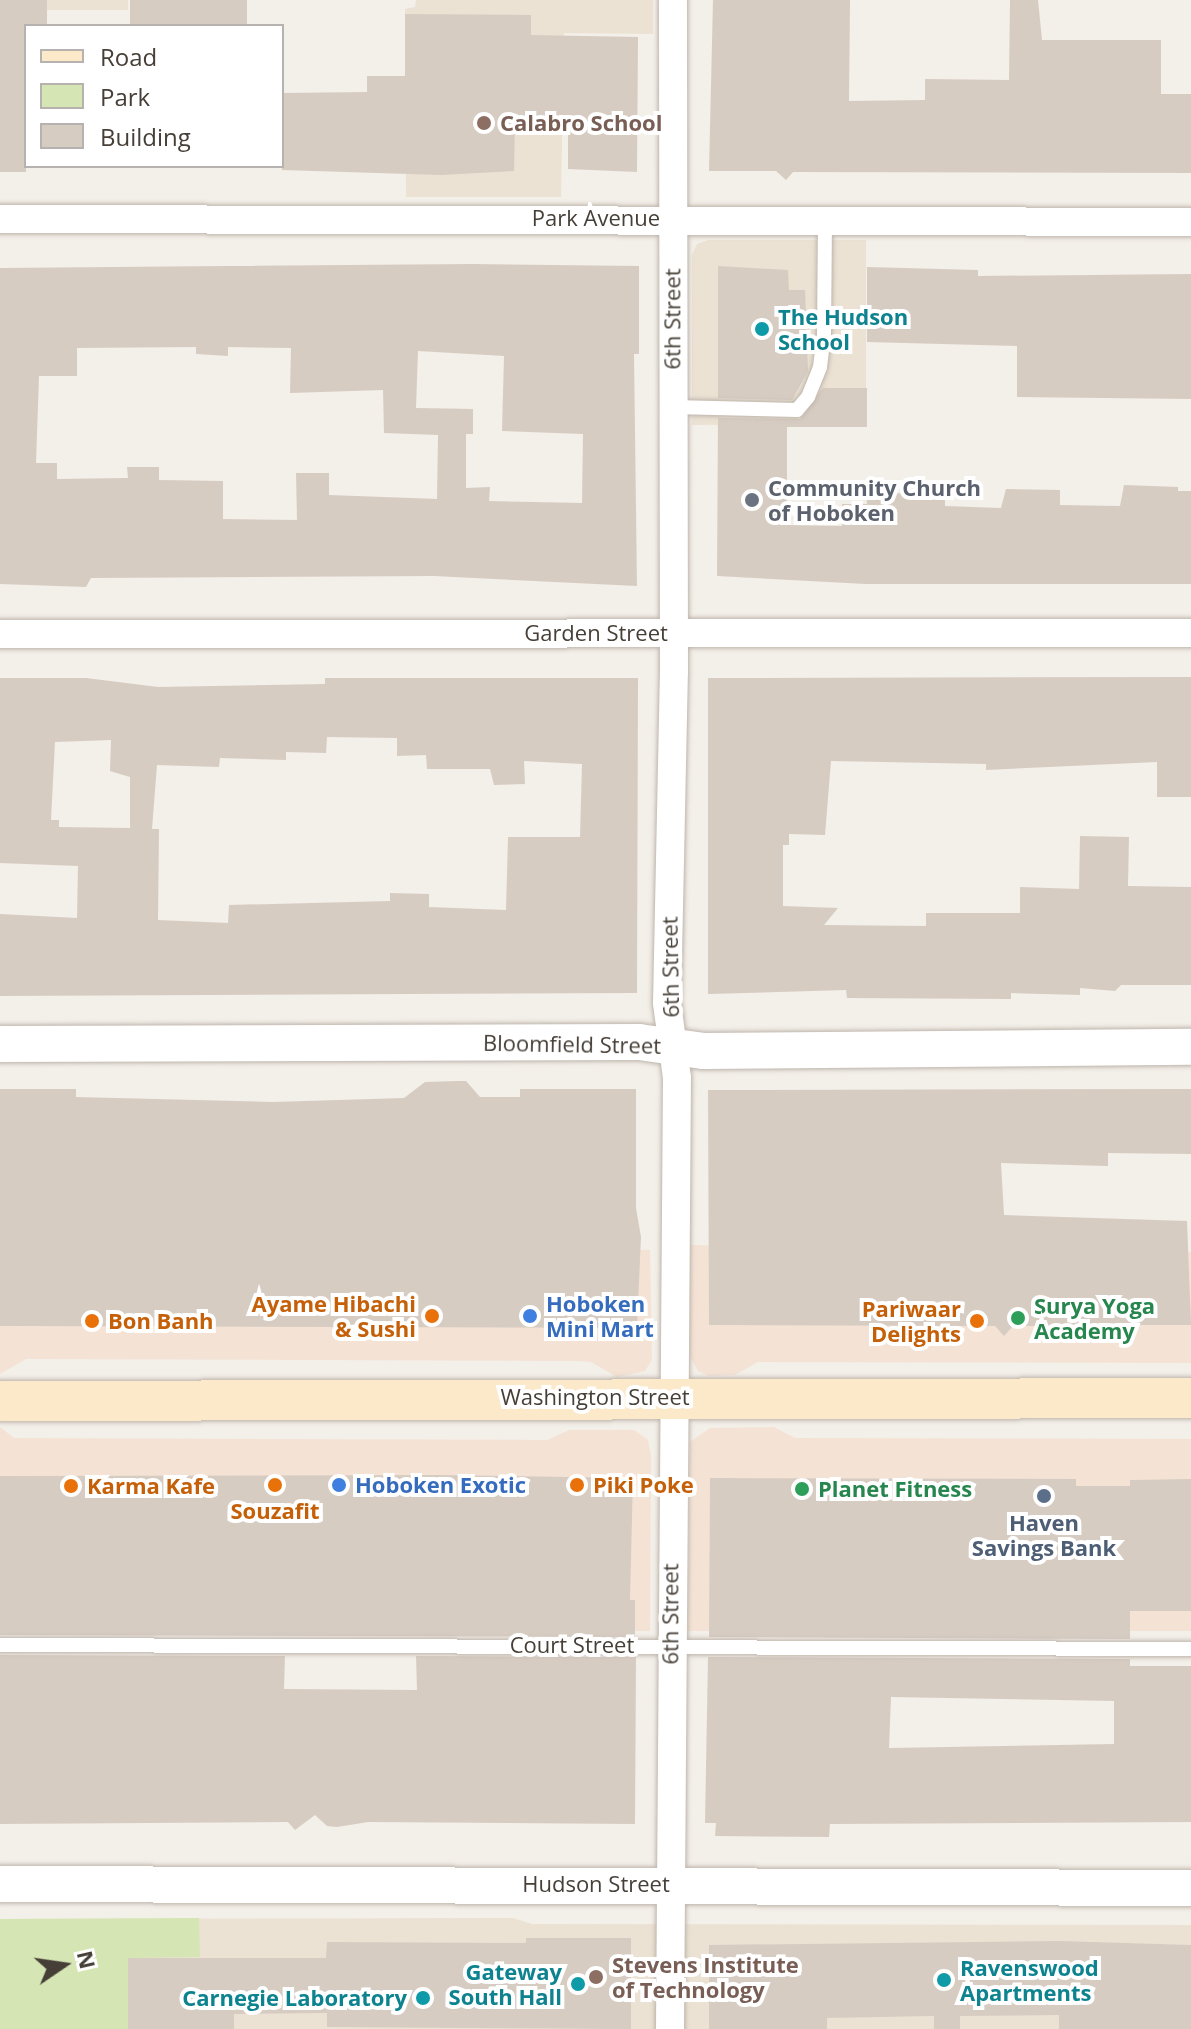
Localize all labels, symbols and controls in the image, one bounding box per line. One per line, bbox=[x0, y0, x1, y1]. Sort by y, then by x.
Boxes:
legend bbox=[24, 24, 284, 168]
text: Road bbox=[100, 40, 157, 73]
text: Park bbox=[100, 80, 150, 113]
place label: Calabro School bbox=[500, 110, 662, 136]
marker: Calabro School bbox=[475, 114, 493, 132]
text: Building bbox=[100, 120, 191, 153]
street label: Park Avenue bbox=[532, 205, 660, 231]
street label: 6th Street bbox=[659, 268, 685, 370]
place label: The Hudson School bbox=[778, 303, 908, 354]
marker: The Hudson School bbox=[753, 320, 771, 338]
place label: Community Church of Hoboken bbox=[768, 474, 981, 526]
marker: Community Church of Hoboken bbox=[743, 491, 761, 509]
street label: Garden Street bbox=[524, 620, 668, 646]
street label: 6th Street bbox=[656, 916, 684, 1018]
street label: Bloomfield Street bbox=[483, 1029, 661, 1059]
place label: Ayame Hibachi & Sushi bbox=[251, 1290, 416, 1342]
place label: Hoboken Mini Mart bbox=[546, 1290, 654, 1342]
place label: Surya Yoga Academy bbox=[1034, 1292, 1155, 1344]
place label: Pariwaar Delights bbox=[862, 1295, 961, 1346]
marker: Ayame Hibachi & Sushi bbox=[423, 1307, 441, 1325]
marker: Hoboken Mini Mart bbox=[521, 1307, 539, 1325]
place label: Bon Banh bbox=[108, 1308, 214, 1334]
marker: Surya Yoga Academy bbox=[1009, 1309, 1027, 1327]
marker: Bon Banh bbox=[83, 1312, 101, 1330]
marker: Pariwaar Delights bbox=[968, 1312, 986, 1330]
street label: Washington Street bbox=[500, 1384, 690, 1410]
place label: Hoboken Exotic bbox=[355, 1472, 526, 1498]
place label: Piki Poke bbox=[593, 1472, 694, 1498]
place label: Karma Kafe bbox=[87, 1473, 215, 1499]
marker: Souzafit bbox=[266, 1476, 284, 1494]
marker: Hoboken Exotic bbox=[330, 1476, 348, 1494]
marker: Piki Poke bbox=[568, 1476, 586, 1494]
place label: Planet Fitness bbox=[818, 1476, 972, 1502]
marker: Karma Kafe bbox=[62, 1477, 80, 1495]
marker: Planet Fitness bbox=[793, 1480, 811, 1498]
marker: Haven Savings Bank bbox=[1035, 1487, 1053, 1505]
place label: Souzafit bbox=[231, 1498, 319, 1524]
place label: Haven Savings Bank bbox=[972, 1509, 1116, 1560]
street label: 6th Street bbox=[657, 1563, 683, 1665]
street label: Court Street bbox=[510, 1632, 634, 1658]
street label: Hudson Street bbox=[522, 1871, 670, 1897]
north arrow bbox=[24, 1925, 104, 2005]
text: N bbox=[71, 1948, 104, 1972]
place label: Stevens Institute of Technology bbox=[612, 1951, 799, 2002]
place label: Ravenswood Apartments bbox=[960, 1954, 1099, 2006]
place label: Gateway South Hall bbox=[449, 1958, 562, 2010]
marker: Stevens Institute of Technology bbox=[587, 1968, 605, 1986]
marker: Ravenswood Apartments bbox=[935, 1971, 953, 1989]
marker: Gateway South Hall bbox=[569, 1975, 587, 1993]
place label: Carnegie Laboratory bbox=[182, 1985, 407, 2011]
marker: Carnegie Laboratory bbox=[414, 1989, 432, 2007]

